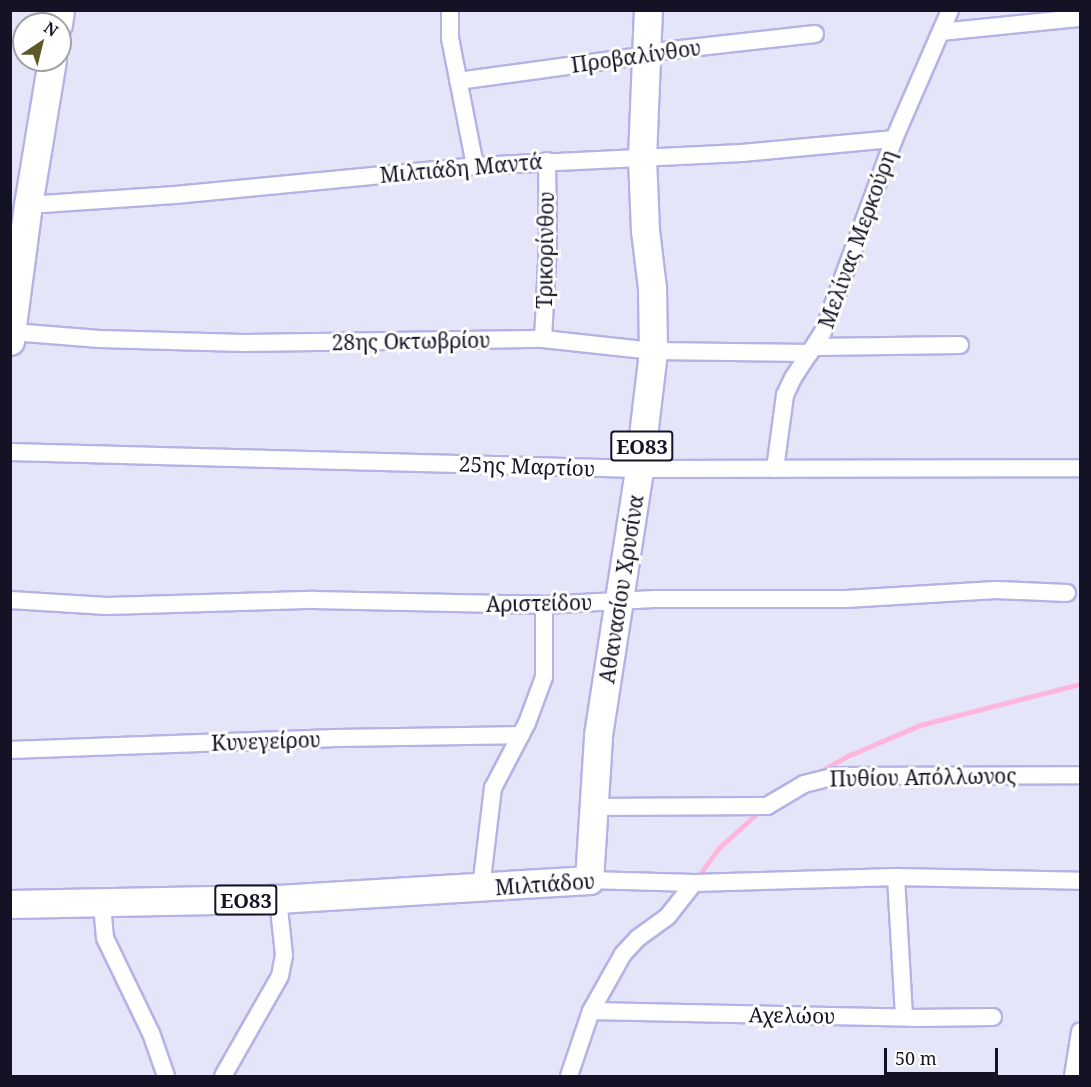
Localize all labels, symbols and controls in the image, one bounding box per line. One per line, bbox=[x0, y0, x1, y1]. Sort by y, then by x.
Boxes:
north arrow bbox=[12, 12, 72, 72]
text: N bbox=[40, 16, 63, 42]
street label: Προβαλίνθου bbox=[569, 34, 703, 78]
street label: Μελίνας Μερκούρη bbox=[813, 146, 901, 332]
street label: Μιλτιάδη Μαντά bbox=[379, 148, 543, 188]
street label: Τρικορίνθου bbox=[531, 191, 559, 309]
street label: 28ης Οκτωβρίου bbox=[331, 327, 491, 355]
road number: ΕΟ83 bbox=[609, 429, 675, 463]
street label: 25ης Μαρτίου bbox=[458, 451, 596, 481]
street label: Αθανασίου Χρυσίνα bbox=[594, 493, 648, 685]
street label: Αριστείδου bbox=[486, 589, 592, 617]
street label: Κυνεγείρου bbox=[211, 726, 321, 756]
street label: Πυθίου Απόλλωνος bbox=[829, 763, 1017, 791]
street label: Μιλτιάδου bbox=[494, 868, 596, 900]
road number: ΕΟ83 bbox=[213, 883, 279, 917]
street label: Αχελώου bbox=[748, 1002, 836, 1028]
scale bar bbox=[887, 1036, 1001, 1074]
text: 50 m bbox=[895, 1046, 937, 1070]

